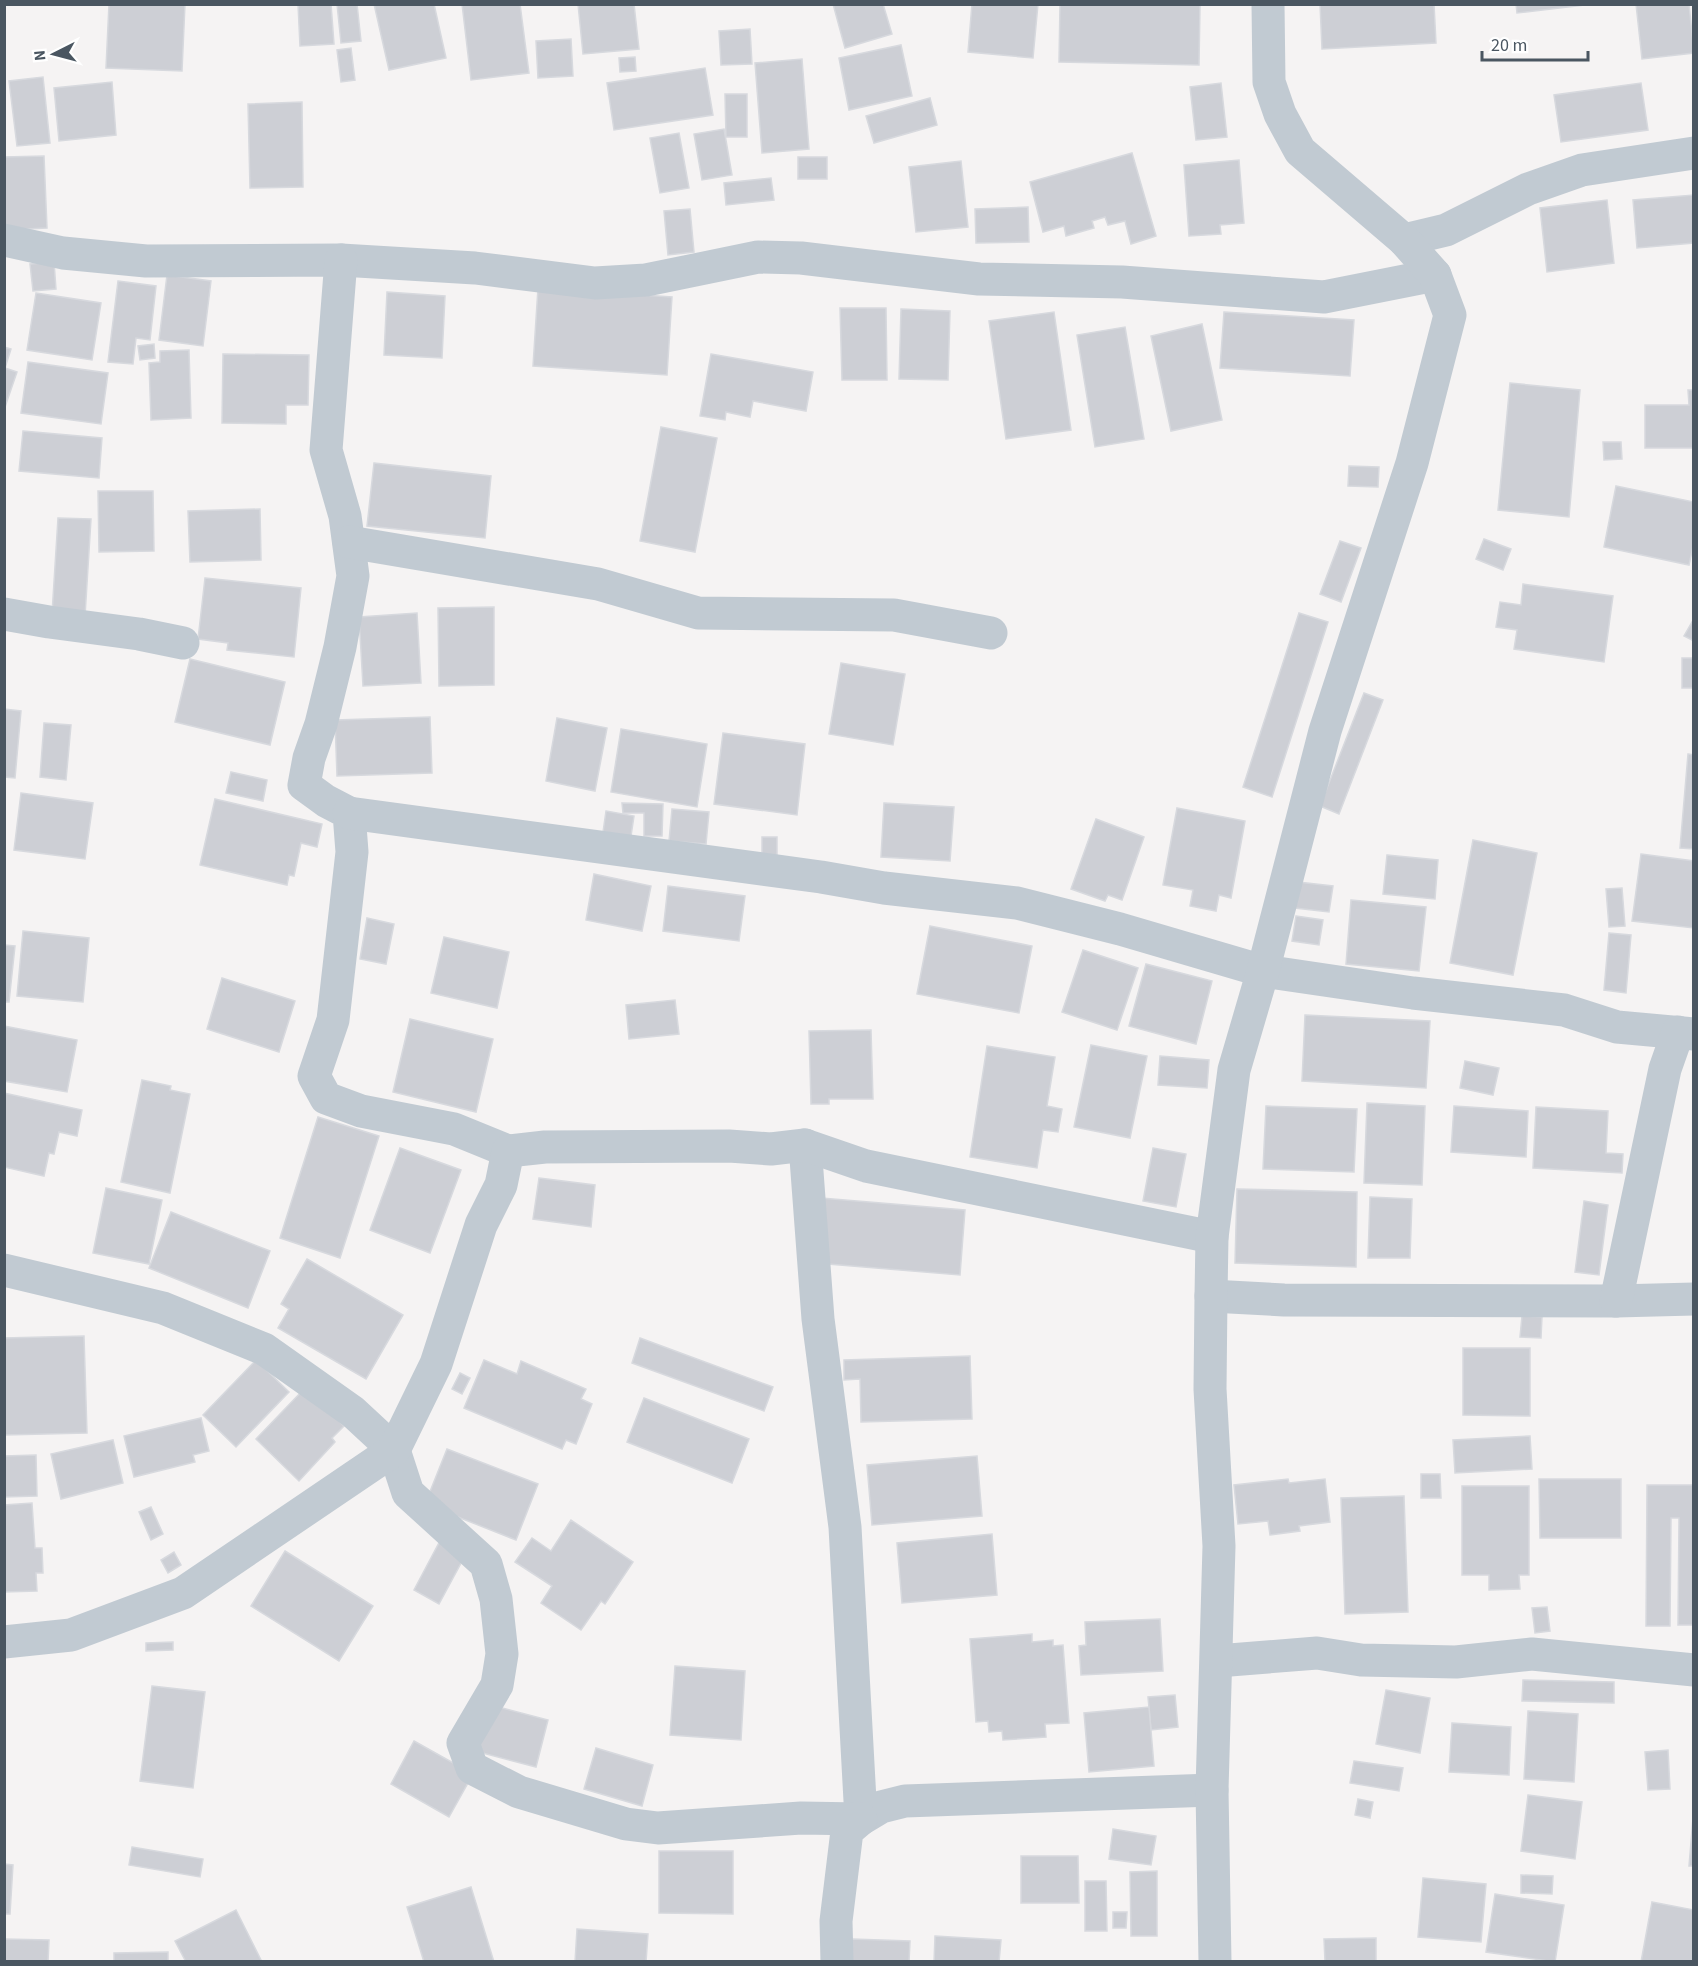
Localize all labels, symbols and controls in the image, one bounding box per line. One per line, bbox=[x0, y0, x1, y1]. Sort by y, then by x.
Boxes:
north arrow bbox=[24, 24, 84, 84]
scale bar bbox=[1482, 24, 1588, 62]
text: 20 m bbox=[1491, 33, 1527, 58]
text: N bbox=[29, 49, 52, 62]

